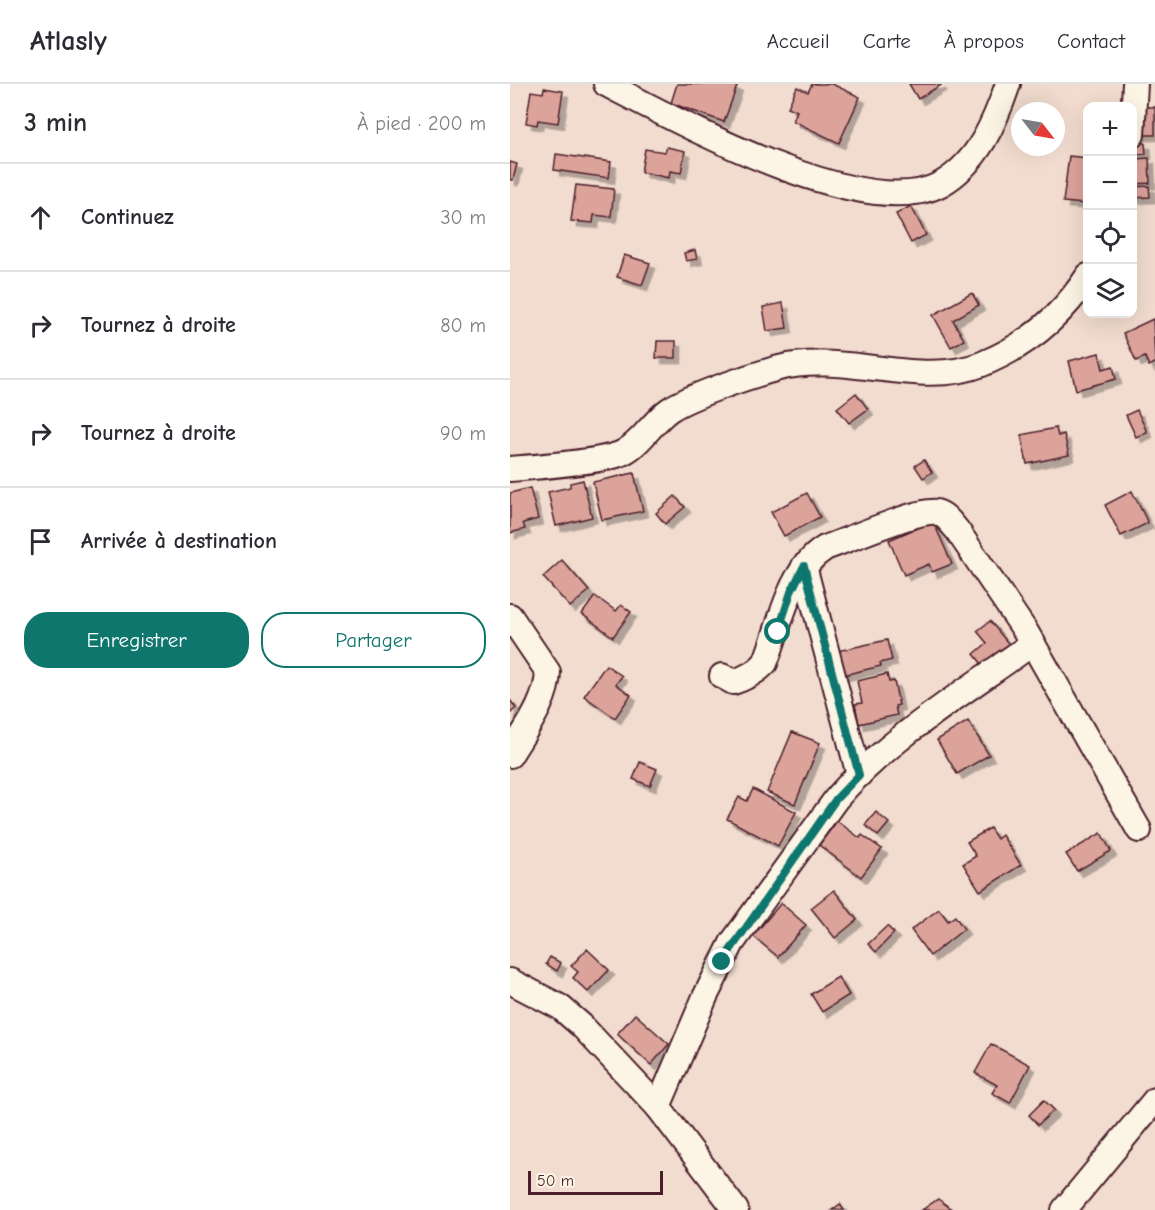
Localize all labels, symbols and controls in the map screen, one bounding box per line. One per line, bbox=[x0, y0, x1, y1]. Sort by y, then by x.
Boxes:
text: Atlasly bbox=[30, 25, 107, 57]
text: Accueil bbox=[767, 29, 830, 53]
text: Carte bbox=[863, 29, 911, 53]
text: À propos bbox=[944, 29, 1024, 53]
text: Contact bbox=[1057, 29, 1125, 53]
north arrow bbox=[1011, 102, 1065, 156]
map controls bbox=[1083, 102, 1137, 318]
button: + bbox=[1083, 102, 1137, 156]
text: 3 min bbox=[24, 108, 87, 138]
text: À pied · 200 m bbox=[357, 112, 486, 135]
button: − bbox=[1083, 156, 1137, 210]
icon: ahead bbox=[24, 201, 57, 234]
text: Continuez bbox=[81, 204, 174, 230]
text: 30 m bbox=[440, 206, 486, 229]
button: locate bbox=[1083, 210, 1137, 264]
button: layers bbox=[1083, 264, 1137, 318]
icon: right bbox=[24, 309, 57, 342]
text: Tournez à droite bbox=[81, 312, 236, 338]
text: 80 m bbox=[440, 314, 486, 337]
icon: right bbox=[24, 417, 57, 450]
text: Tournez à droite bbox=[81, 420, 236, 446]
text: 90 m bbox=[440, 422, 486, 445]
icon: arrive bbox=[24, 525, 57, 558]
text: Arrivée à destination bbox=[81, 528, 277, 554]
button: Enregistrer bbox=[24, 612, 249, 668]
button: Partager bbox=[261, 612, 486, 668]
route start bbox=[764, 618, 790, 644]
route end bbox=[708, 948, 734, 974]
scale bar bbox=[528, 1168, 663, 1196]
text: 50 m bbox=[537, 1172, 574, 1190]

